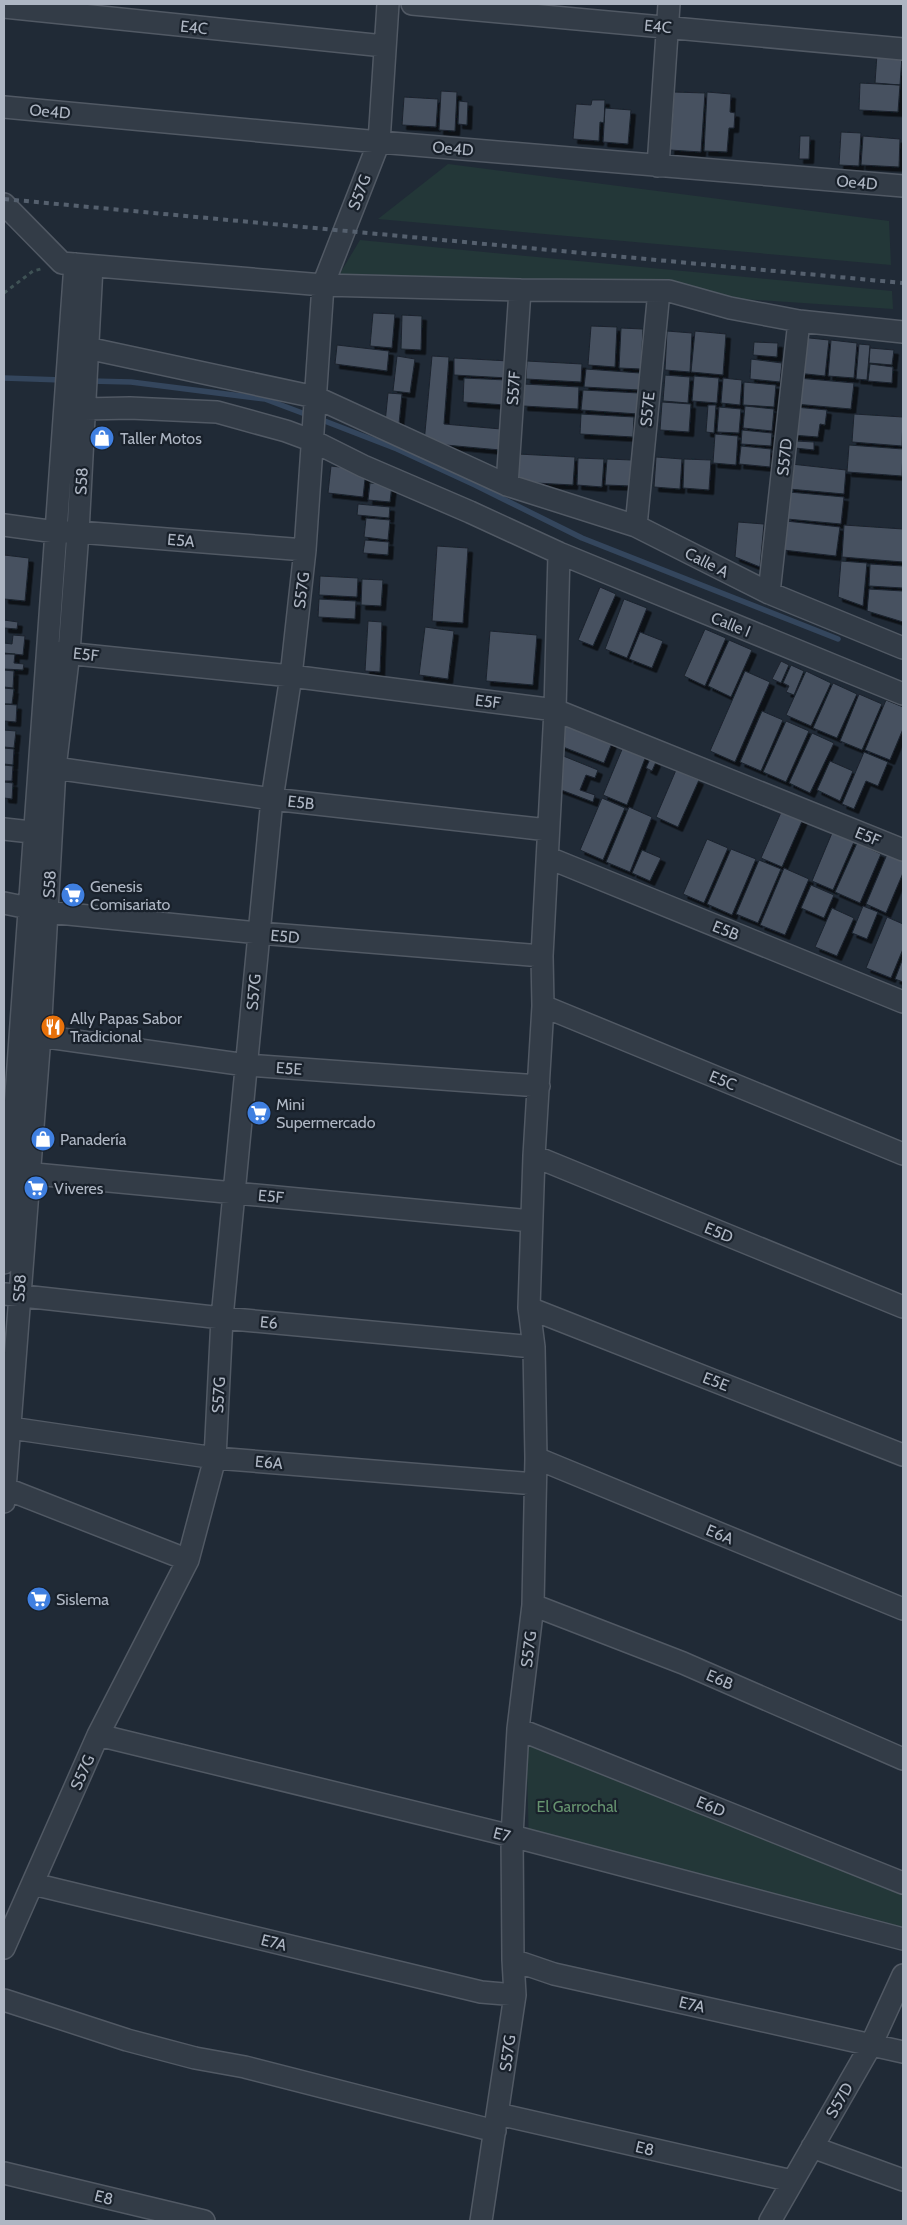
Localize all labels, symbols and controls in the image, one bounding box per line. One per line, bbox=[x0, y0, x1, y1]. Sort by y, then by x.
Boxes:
street label: E4C bbox=[643, 16, 673, 37]
street label: E4C bbox=[179, 17, 209, 38]
street label: Oe4D bbox=[29, 100, 71, 123]
street label: Oe4D bbox=[432, 137, 474, 160]
street label: Oe4D bbox=[836, 171, 878, 194]
street label: S57G bbox=[344, 172, 375, 213]
street label: S57F bbox=[503, 370, 524, 406]
street label: S57E bbox=[636, 391, 659, 427]
shop icon: Taller Motos bbox=[89, 425, 115, 451]
place label: Taller Motos bbox=[120, 429, 202, 448]
street label: S57D bbox=[773, 437, 796, 477]
street label: S58 bbox=[71, 467, 92, 495]
street label: E5A bbox=[166, 530, 196, 551]
street label: Calle A bbox=[682, 543, 732, 582]
street label: S57G bbox=[290, 571, 313, 609]
street label: Calle I bbox=[708, 608, 753, 641]
street label: E5F bbox=[72, 644, 100, 665]
street label: E5F bbox=[474, 690, 503, 713]
street label: E5B bbox=[286, 792, 316, 813]
street label: E5F bbox=[852, 823, 884, 850]
street label: S58 bbox=[39, 870, 60, 898]
place label: Genesis Comisariato bbox=[90, 877, 170, 914]
supermarket icon: Genesis Comisariato bbox=[60, 882, 86, 908]
street label: E5B bbox=[710, 917, 742, 945]
street label: E5D bbox=[270, 926, 300, 947]
street label: S57G bbox=[242, 973, 265, 1011]
place label: Ally Papas Sabor Tradicional bbox=[70, 1009, 183, 1046]
restaurant icon: Ally Papas Sabor Tradicional bbox=[40, 1014, 66, 1040]
street label: E5E bbox=[275, 1058, 303, 1079]
street label: E5C bbox=[707, 1067, 739, 1094]
place label: Mini Supermercado bbox=[276, 1095, 376, 1132]
supermarket icon: Mini Supermercado bbox=[246, 1100, 272, 1126]
shop icon: Panadería bbox=[30, 1126, 56, 1152]
place label: Panadería bbox=[60, 1130, 127, 1149]
supermarket icon: Viveres bbox=[23, 1175, 49, 1201]
place label: Viveres bbox=[54, 1179, 104, 1198]
street label: E5F bbox=[257, 1186, 285, 1207]
street label: E5D bbox=[702, 1218, 736, 1247]
street label: S58 bbox=[9, 1274, 30, 1303]
street label: E6 bbox=[259, 1312, 279, 1333]
street label: E5E bbox=[700, 1368, 732, 1395]
street label: S57G bbox=[208, 1376, 229, 1414]
street label: E6A bbox=[254, 1452, 284, 1473]
street label: E6A bbox=[703, 1520, 736, 1549]
supermarket icon: Sislema bbox=[26, 1586, 52, 1612]
place label: Sislema bbox=[56, 1590, 109, 1609]
street label: S57G bbox=[517, 1630, 540, 1668]
street label: E6B bbox=[703, 1665, 737, 1694]
street label: S57G bbox=[66, 1752, 99, 1793]
street label: E6D bbox=[694, 1792, 728, 1821]
park label: El Garrochal bbox=[537, 1797, 618, 1816]
street label: E7 bbox=[491, 1823, 512, 1846]
street label: E7A bbox=[259, 1930, 289, 1955]
street label: E7A bbox=[677, 1992, 707, 2017]
street label: S57G bbox=[496, 2034, 519, 2073]
street label: S57D bbox=[822, 2079, 857, 2121]
street label: E8 bbox=[634, 2137, 656, 2160]
street label: E8 bbox=[93, 2186, 115, 2209]

